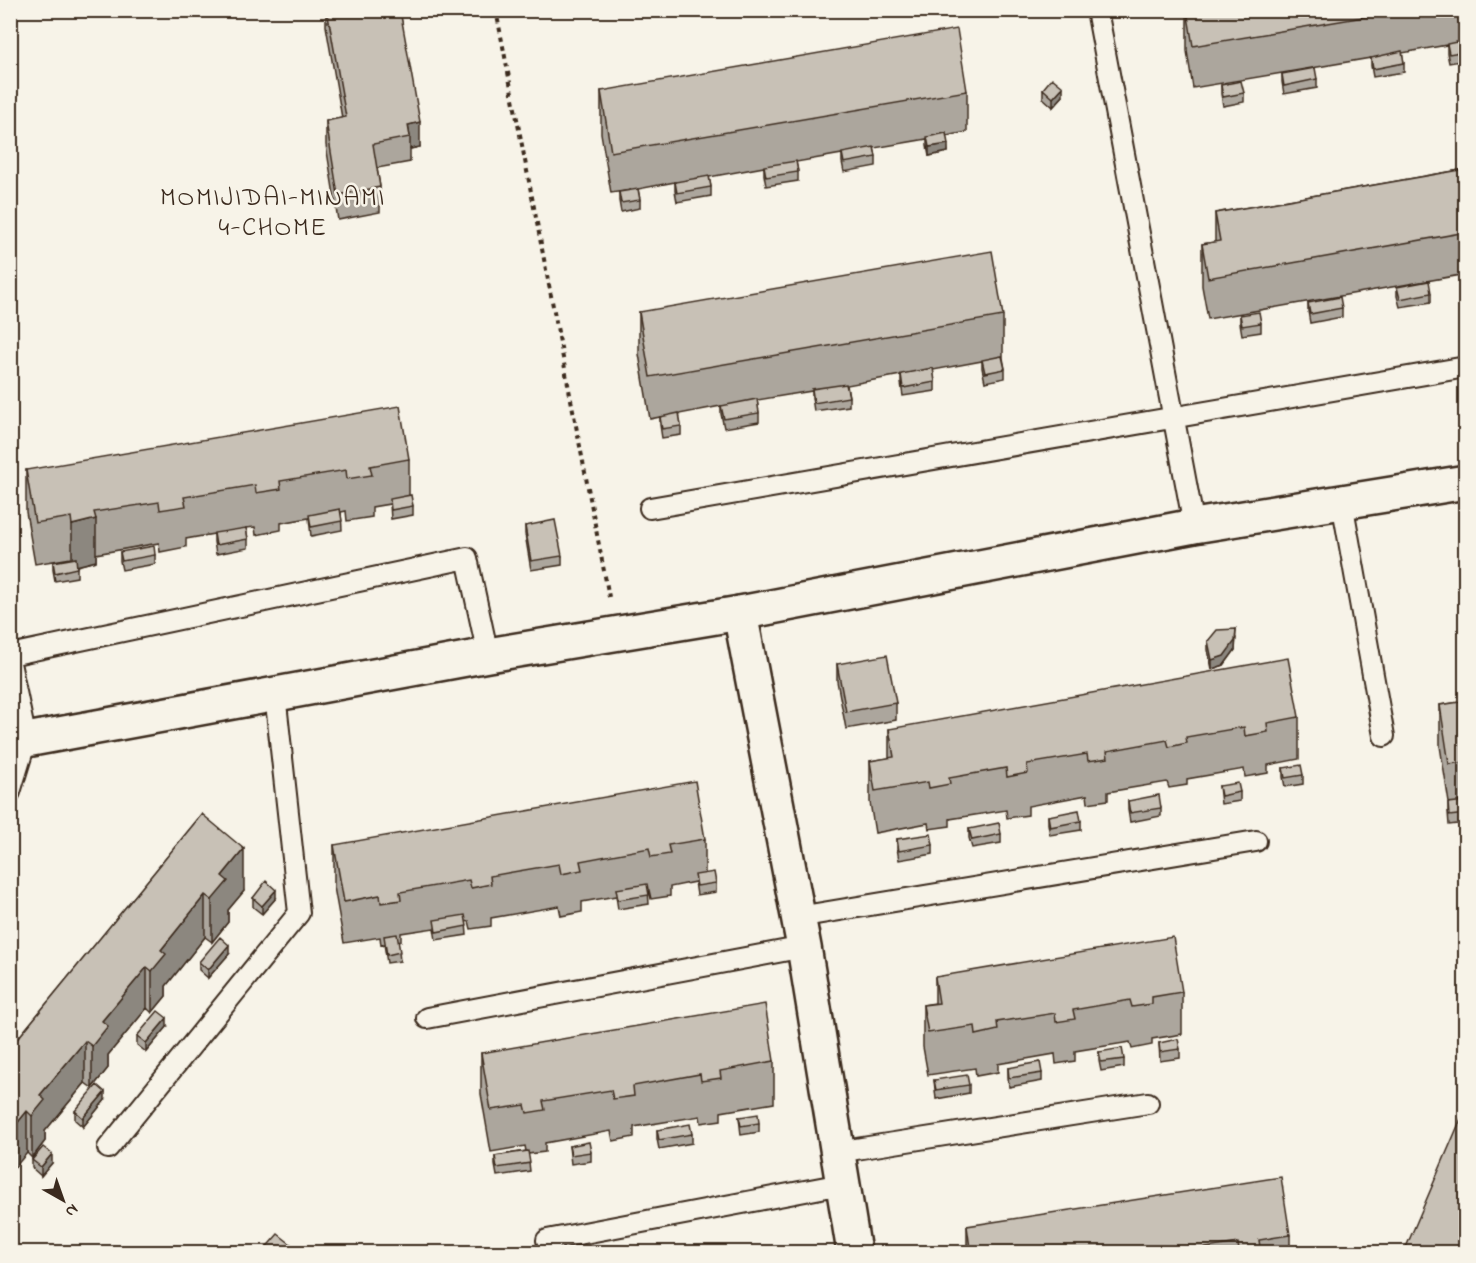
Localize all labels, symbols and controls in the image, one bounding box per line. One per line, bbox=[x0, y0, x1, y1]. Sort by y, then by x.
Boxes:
district label: MOMIJIDAI-MINAMI 4-CHOME bbox=[160, 180, 386, 248]
north arrow bbox=[33, 1170, 93, 1230]
text: N bbox=[59, 1197, 83, 1223]

